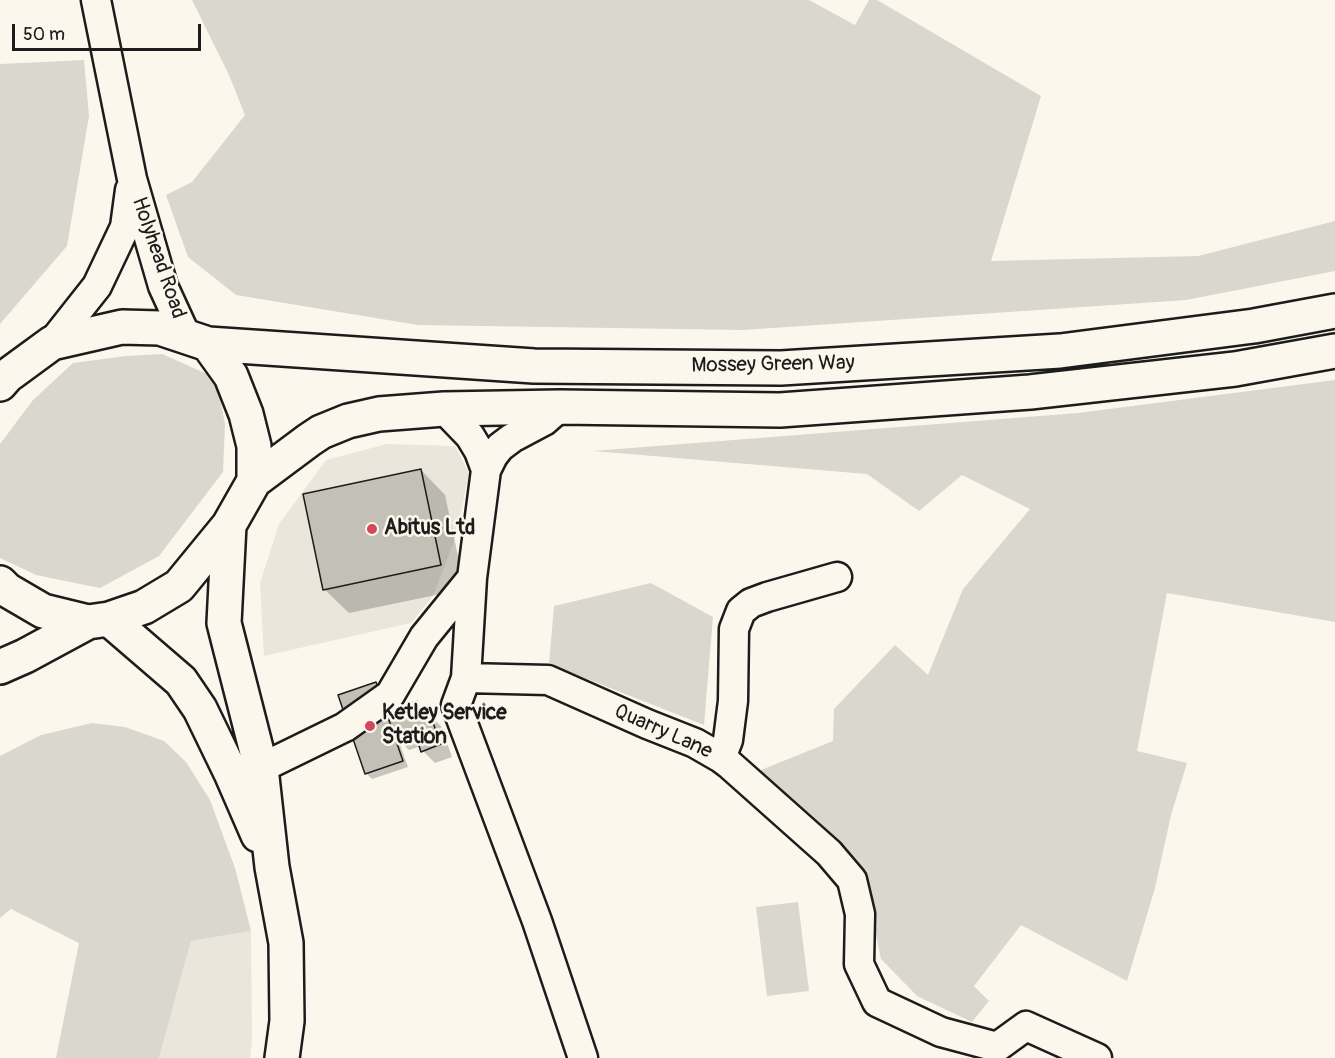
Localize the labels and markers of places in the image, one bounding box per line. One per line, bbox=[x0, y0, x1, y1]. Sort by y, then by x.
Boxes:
place label: Abitus Ltd bbox=[384, 516, 475, 542]
marker: Abitus Ltd bbox=[365, 522, 379, 536]
place label: Ketley Service Station bbox=[382, 701, 507, 751]
marker: Ketley Service Station bbox=[363, 719, 377, 733]

